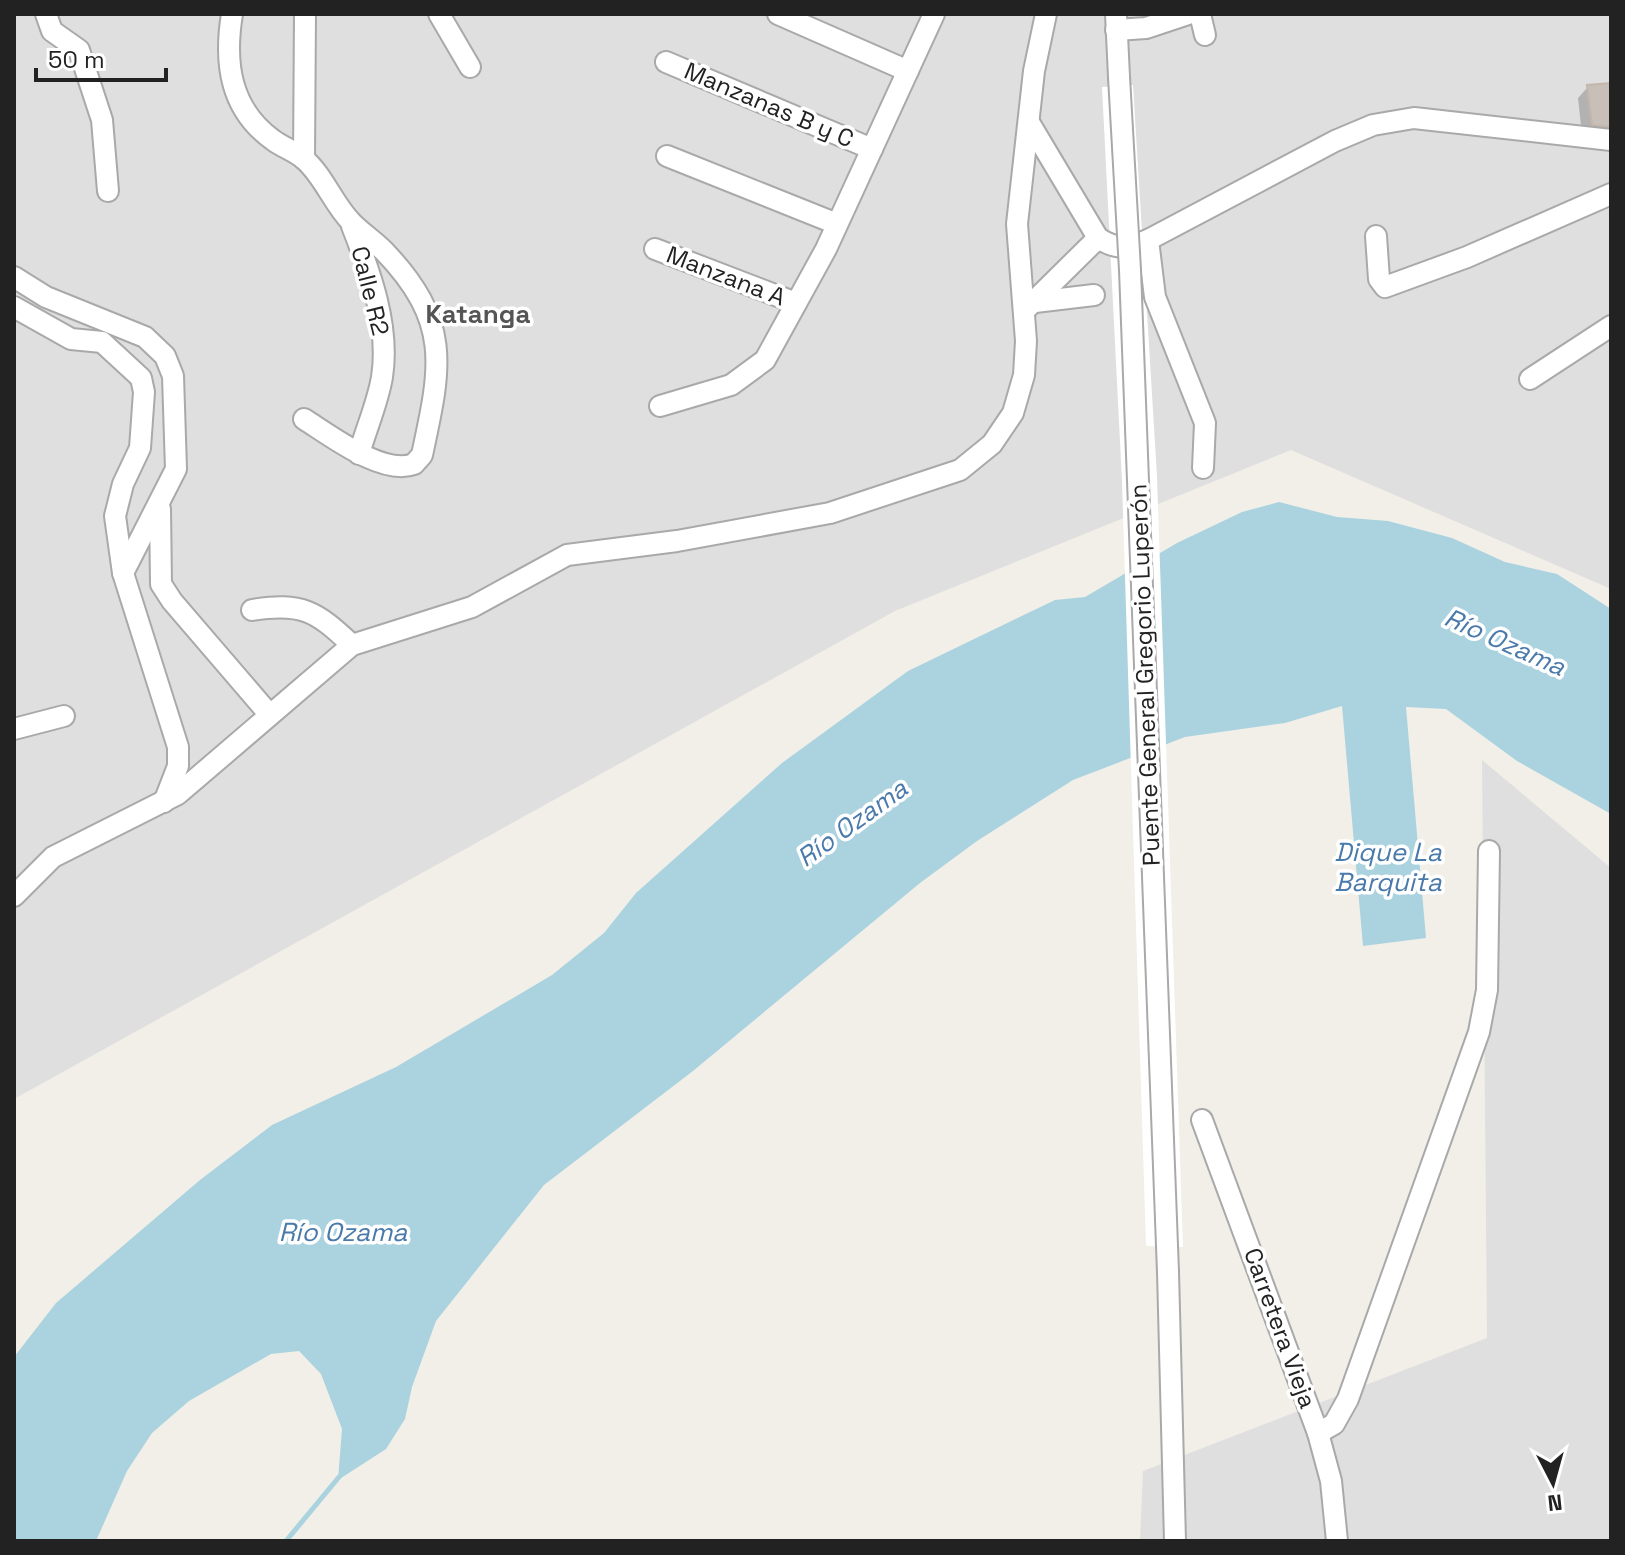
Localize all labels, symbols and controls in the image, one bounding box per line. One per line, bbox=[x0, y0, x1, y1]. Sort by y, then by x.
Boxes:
scale bar bbox=[36, 32, 166, 82]
text: 50 m bbox=[48, 44, 105, 75]
street label: Manzanas B y C bbox=[680, 55, 859, 154]
street label: Manzana A bbox=[662, 239, 790, 312]
street label: Calle R2 bbox=[344, 243, 397, 339]
district label: Katanga bbox=[426, 297, 530, 331]
street label: Puente General Gregorio Luperón bbox=[1122, 483, 1167, 867]
water label: Río Ozama bbox=[1439, 600, 1572, 684]
water label: Río Ozama bbox=[790, 771, 915, 875]
water label: Dique La Barquita bbox=[1334, 835, 1443, 899]
water label: Río Ozama bbox=[279, 1215, 408, 1249]
street label: Carretera Vieja bbox=[1237, 1243, 1324, 1412]
north arrow bbox=[1513, 1443, 1593, 1523]
text: N bbox=[1546, 1488, 1564, 1518]

